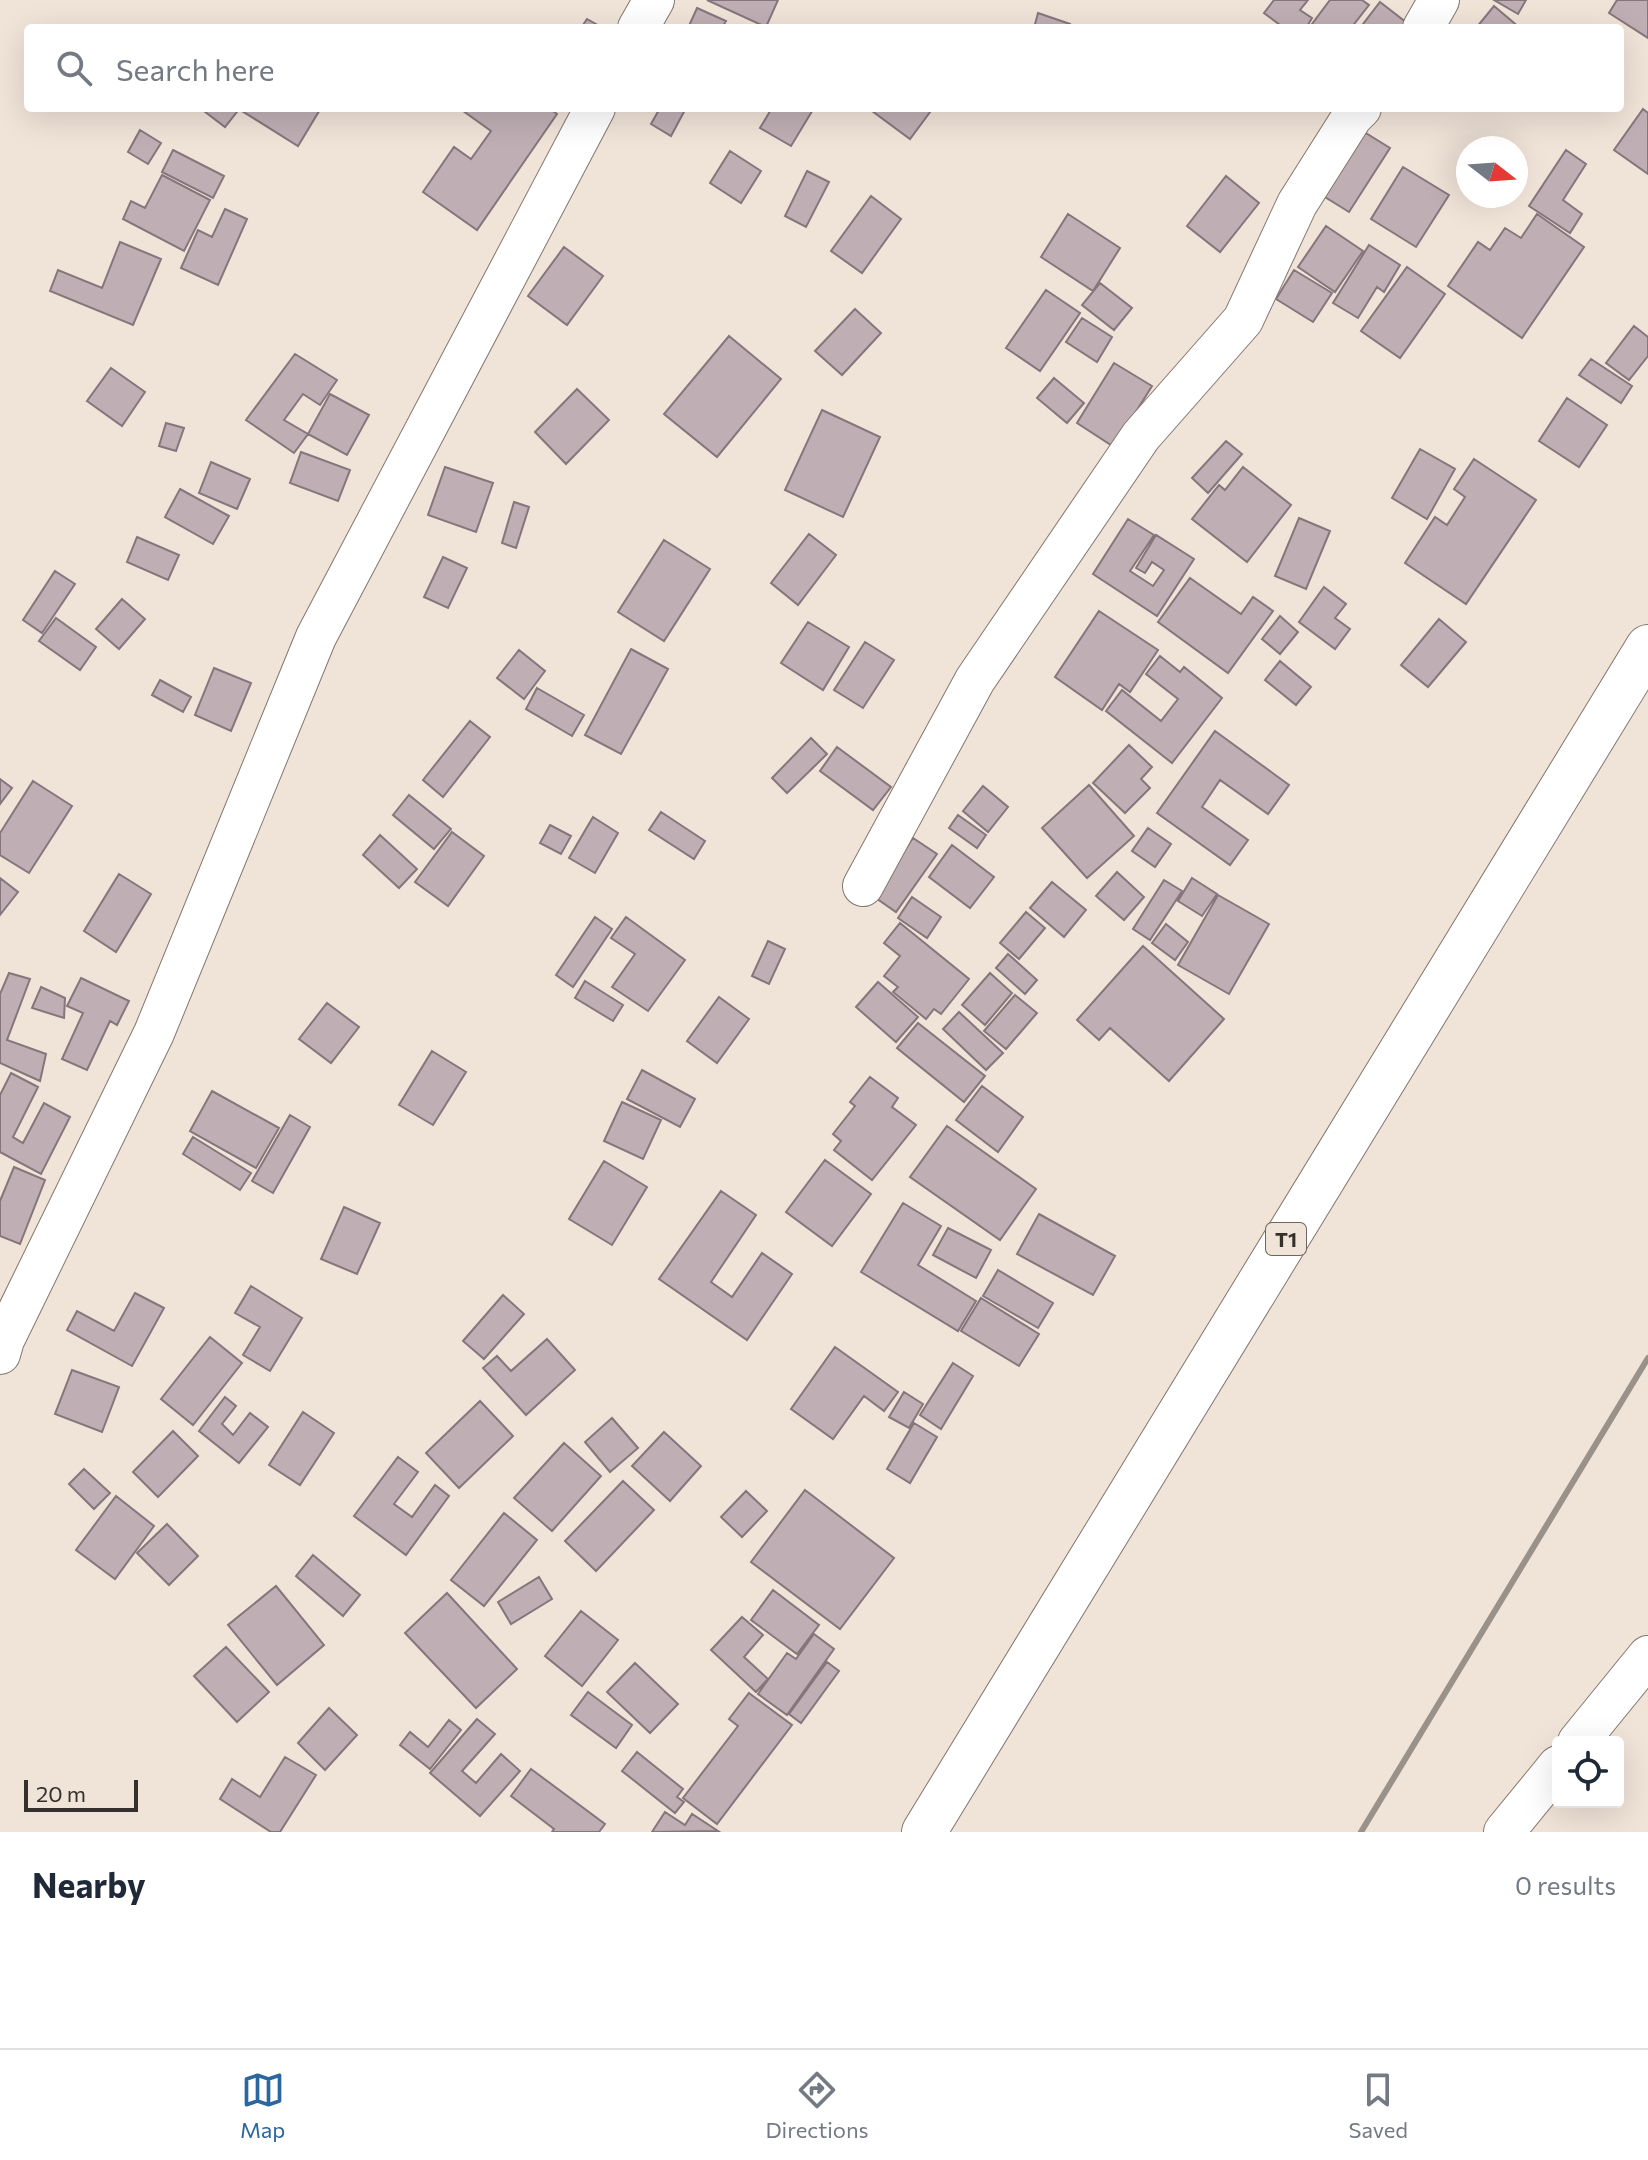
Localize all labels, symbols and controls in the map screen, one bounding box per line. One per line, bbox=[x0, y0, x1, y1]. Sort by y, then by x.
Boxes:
search box bbox=[24, 24, 1624, 112]
icon: search bbox=[52, 46, 96, 90]
text: Search here bbox=[116, 50, 275, 87]
north arrow bbox=[1456, 136, 1528, 208]
road number: T1 bbox=[1266, 1223, 1306, 1255]
map controls bbox=[1552, 1736, 1624, 1808]
button: locate bbox=[1552, 1736, 1624, 1808]
scale bar bbox=[24, 1776, 138, 1812]
text: 20 m bbox=[36, 1780, 86, 1807]
text: Nearby bbox=[32, 1863, 146, 1905]
text: 0 results bbox=[1515, 1869, 1616, 1900]
tab: Map bbox=[240, 2068, 285, 2143]
tab: Directions bbox=[765, 2068, 869, 2143]
tab: Saved bbox=[1349, 2068, 1408, 2143]

